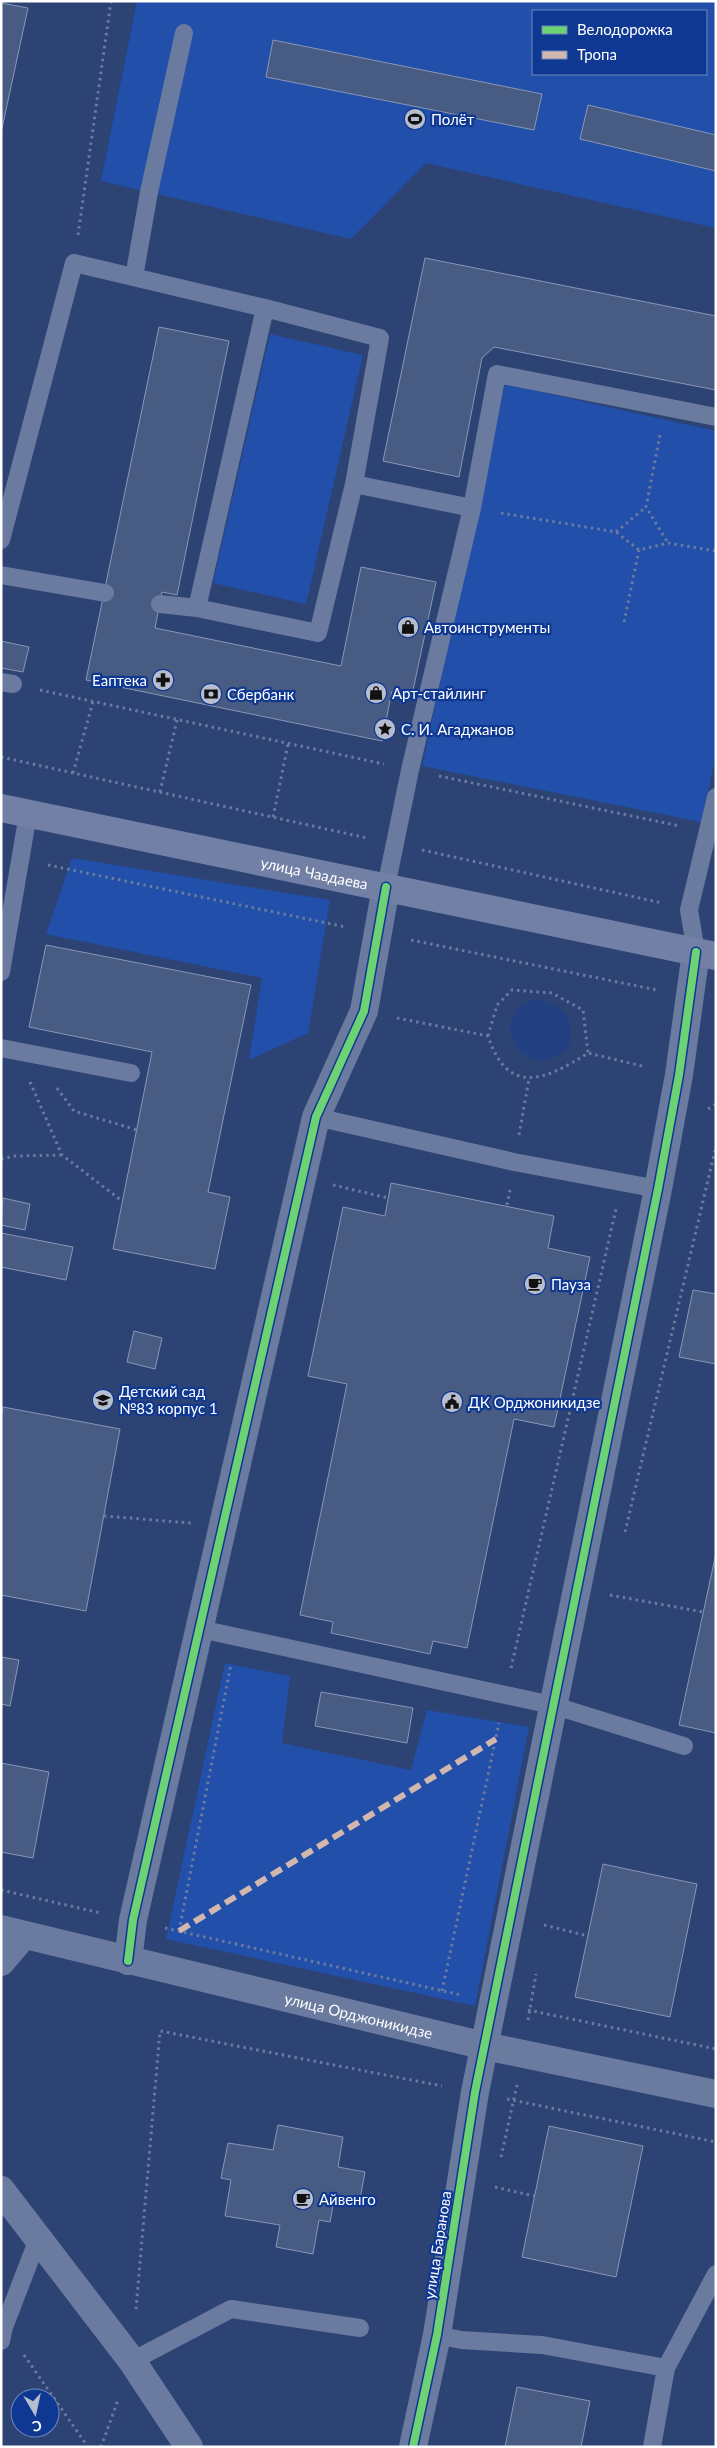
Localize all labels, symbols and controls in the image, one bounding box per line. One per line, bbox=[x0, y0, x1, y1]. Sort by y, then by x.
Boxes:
legend bbox=[532, 10, 707, 75]
text: Велодорожка bbox=[577, 20, 673, 38]
text: Тропа bbox=[577, 45, 617, 63]
sports icon: Полёт bbox=[403, 107, 427, 131]
place label: Полёт bbox=[431, 110, 475, 128]
shop icon: Автоинструменты bbox=[396, 615, 420, 639]
place label: Автоинструменты bbox=[424, 618, 550, 636]
pharmacy icon: Еаптека bbox=[151, 668, 175, 692]
place label: Еаптека bbox=[92, 671, 147, 689]
shop icon: Арт-стайлинг bbox=[364, 681, 388, 705]
bank icon: Сбербанк bbox=[199, 682, 223, 706]
place label: Арт-стайлинг bbox=[392, 684, 486, 702]
place label: Сбербанк bbox=[227, 685, 295, 703]
place icon: С. И. Агаджанов bbox=[373, 717, 397, 741]
place label: С. И. Агаджанов bbox=[401, 720, 514, 738]
street label: улица Чаадаева bbox=[259, 853, 370, 893]
cafe icon: Пауза bbox=[523, 1272, 547, 1296]
place label: Пауза bbox=[551, 1275, 591, 1293]
place label: Детский сад №83 корпус 1 bbox=[119, 1382, 218, 1417]
school or university icon: Детский сад №83 корпус 1 bbox=[91, 1388, 115, 1412]
public building icon: ДК Орджоникидзе bbox=[440, 1390, 464, 1414]
place label: ДК Орджоникидзе bbox=[468, 1393, 600, 1411]
street label: улица Орджоникидзе bbox=[283, 1989, 435, 2042]
cafe icon: Айвенго bbox=[291, 2187, 315, 2211]
place label: Айвенго bbox=[319, 2190, 376, 2208]
street label: улица Баранова bbox=[420, 2190, 454, 2300]
north arrow bbox=[10, 2388, 60, 2438]
text: С bbox=[30, 2417, 43, 2436]

